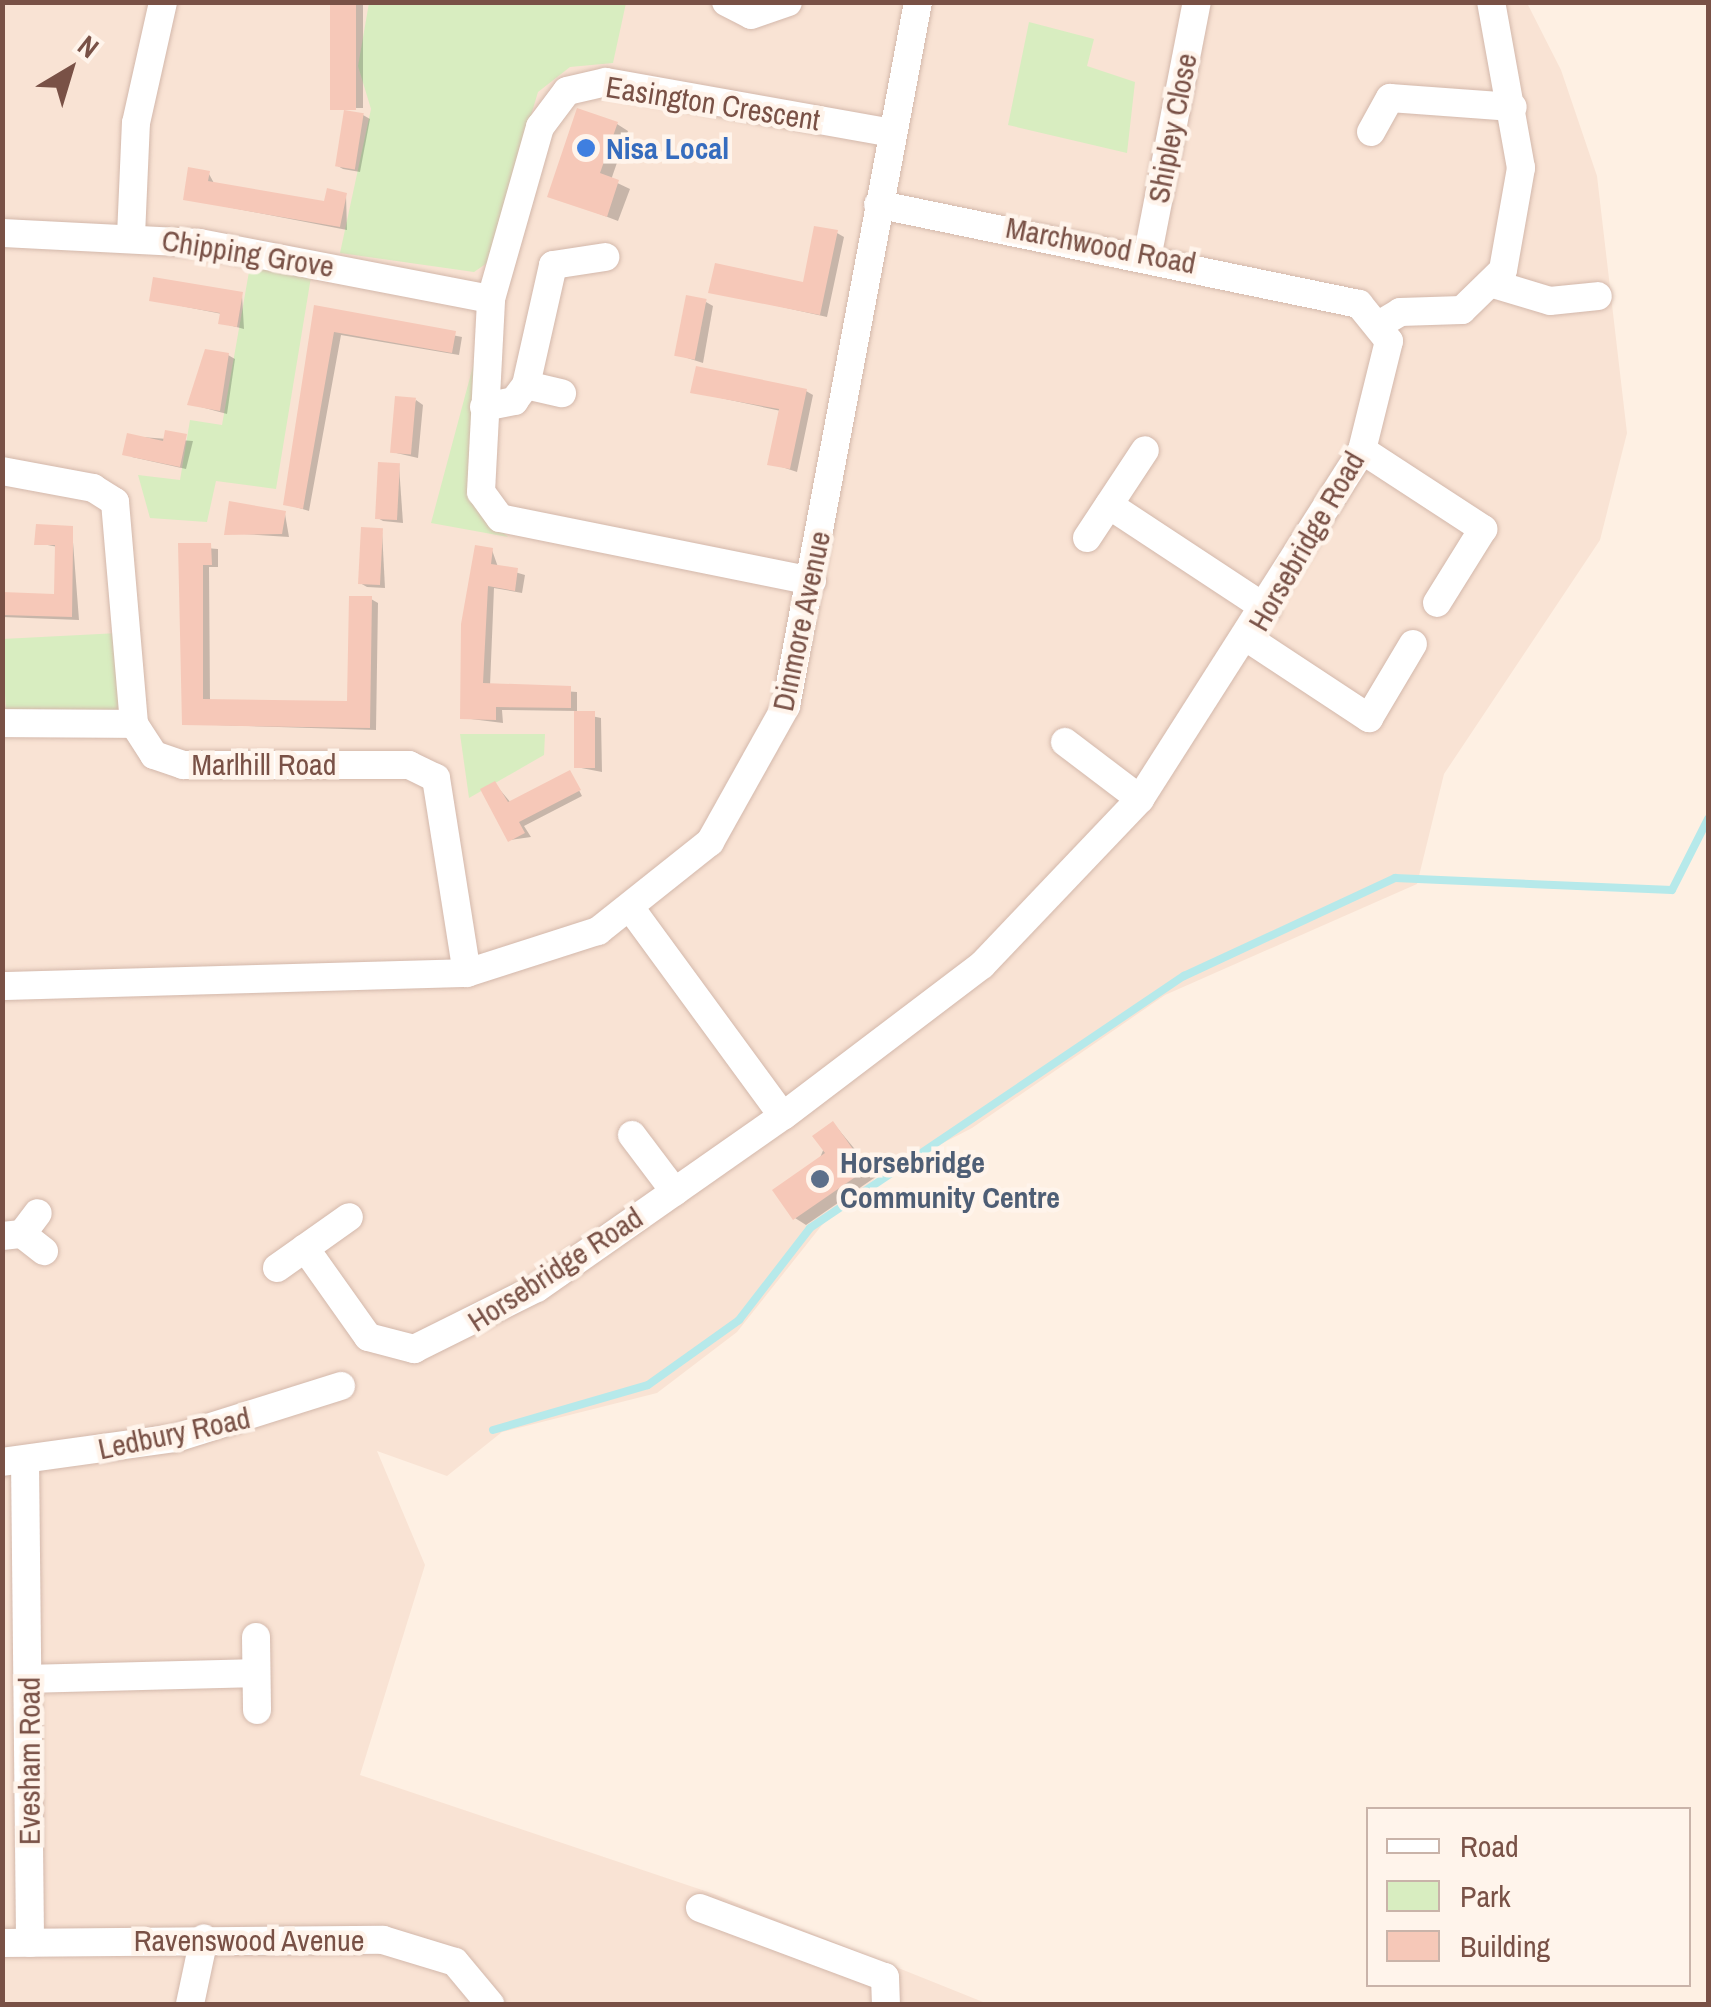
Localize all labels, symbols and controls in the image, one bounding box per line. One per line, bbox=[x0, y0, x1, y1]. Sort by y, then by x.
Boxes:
north arrow bbox=[20, 20, 120, 120]
text: N bbox=[70, 26, 107, 66]
street label: Shipley Close bbox=[1140, 50, 1204, 206]
street label: Easington Crescent bbox=[603, 68, 823, 138]
place label: Nisa Local bbox=[606, 130, 729, 166]
marker: Nisa Local bbox=[575, 137, 597, 159]
street label: Marchwood Road bbox=[1003, 209, 1199, 281]
street label: Chipping Grove bbox=[159, 222, 337, 284]
street label: Horsebridge Road bbox=[1240, 445, 1372, 637]
street label: Dinmore Avenue bbox=[764, 527, 838, 715]
street label: Marlhill Road bbox=[192, 746, 336, 782]
place label: Horsebridge Community Centre bbox=[840, 1144, 1060, 1214]
marker: Horsebridge Community Centre bbox=[809, 1168, 831, 1190]
street label: Horsebridge Road bbox=[461, 1199, 649, 1339]
street label: Ledbury Road bbox=[95, 1399, 253, 1467]
street label: Evesham Road bbox=[11, 1677, 47, 1845]
legend bbox=[1366, 1807, 1691, 1987]
text: Road bbox=[1460, 1826, 1519, 1866]
text: Park bbox=[1460, 1876, 1511, 1916]
street label: Ravenswood Avenue bbox=[133, 1922, 365, 1958]
text: Building bbox=[1460, 1926, 1550, 1966]

